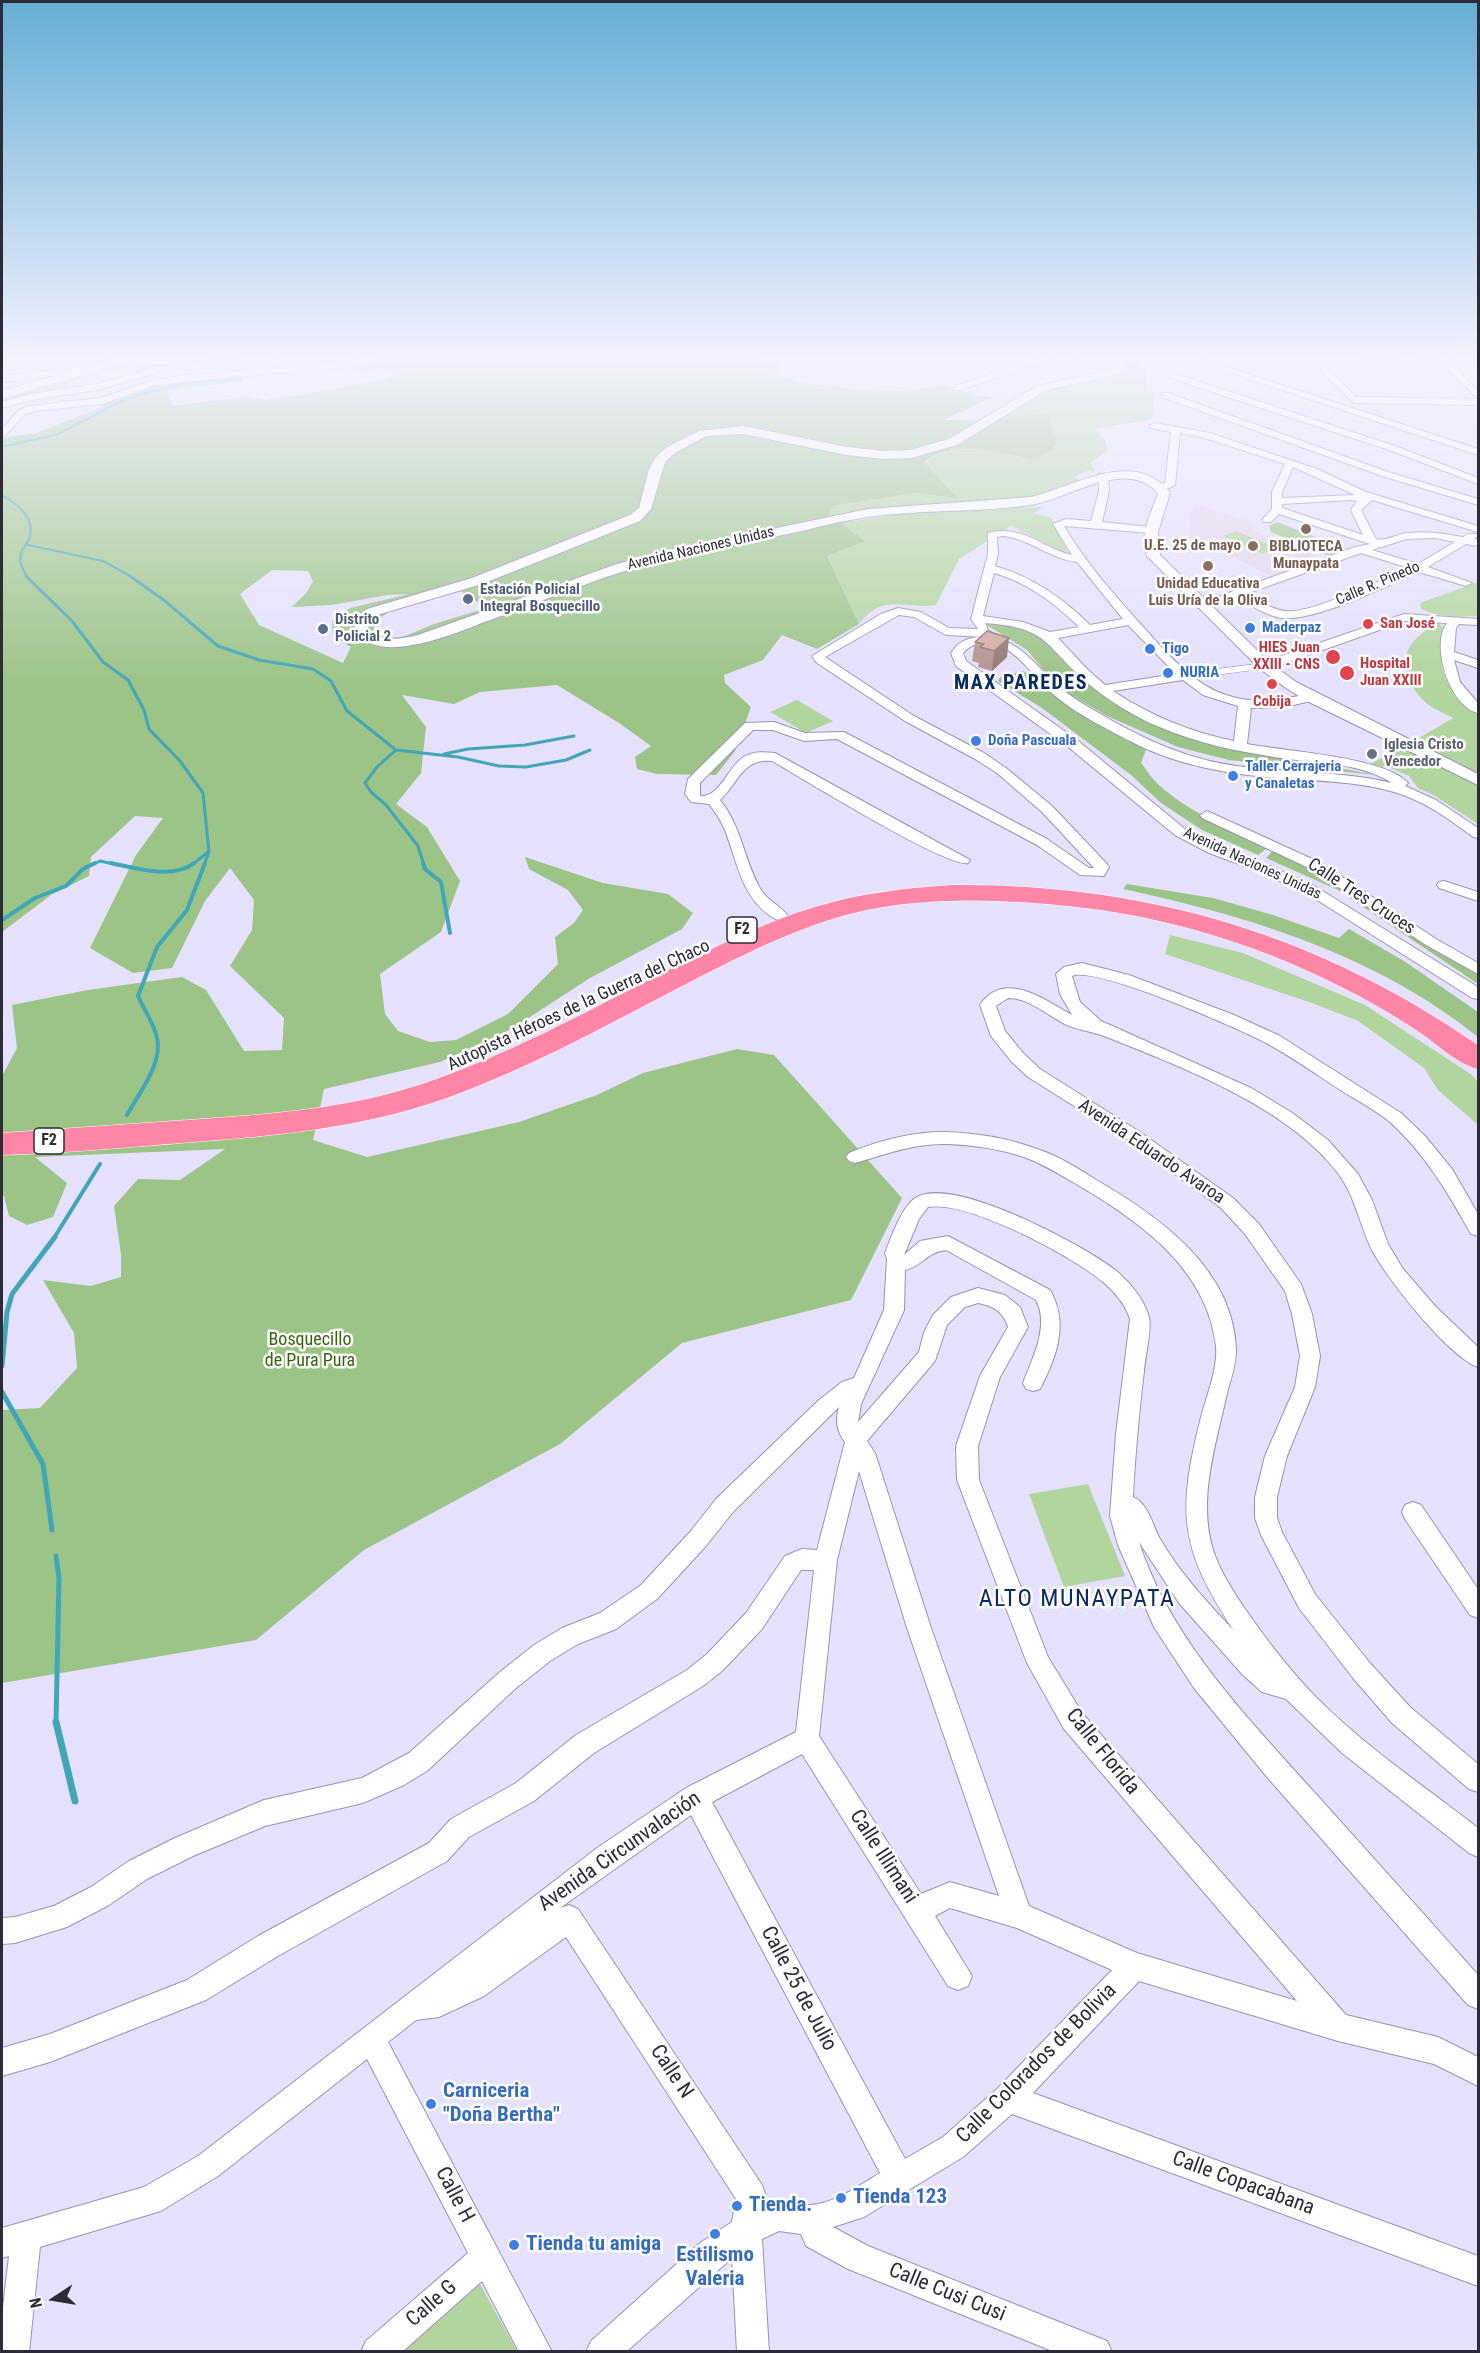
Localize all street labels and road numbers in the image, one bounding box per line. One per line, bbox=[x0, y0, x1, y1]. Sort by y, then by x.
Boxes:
street label: Avenida Naciones Unidas bbox=[626, 523, 776, 575]
street label: Calle R. Pinedo bbox=[1333, 558, 1423, 610]
street label: Avenida Naciones Unidas bbox=[1180, 824, 1324, 904]
street label: Calle Tres Cruces bbox=[1303, 854, 1419, 940]
road number: F2 bbox=[727, 917, 757, 943]
street label: Autopista Héroes de la Guerra del Chaco bbox=[444, 936, 714, 1076]
street label: Avenida Eduardo Avaroa bbox=[1074, 1095, 1228, 1209]
road number: F2 bbox=[34, 1128, 64, 1154]
street label: Calle Florida bbox=[1060, 1704, 1144, 1800]
street label: Avenida Circunvalación bbox=[534, 1786, 706, 1918]
street label: Calle Illimani bbox=[843, 1805, 923, 1909]
street label: Calle 25 de Julio bbox=[755, 1922, 841, 2056]
street label: Calle Colorados de Bolivia bbox=[952, 1979, 1122, 2149]
street label: Calle N bbox=[644, 2040, 698, 2104]
street label: Calle Copacabana bbox=[1168, 2147, 1318, 2221]
street label: Calle H bbox=[429, 2163, 479, 2227]
street label: Calle Cusi Cusi bbox=[885, 2258, 1009, 2328]
street label: Calle G bbox=[402, 2275, 462, 2333]

